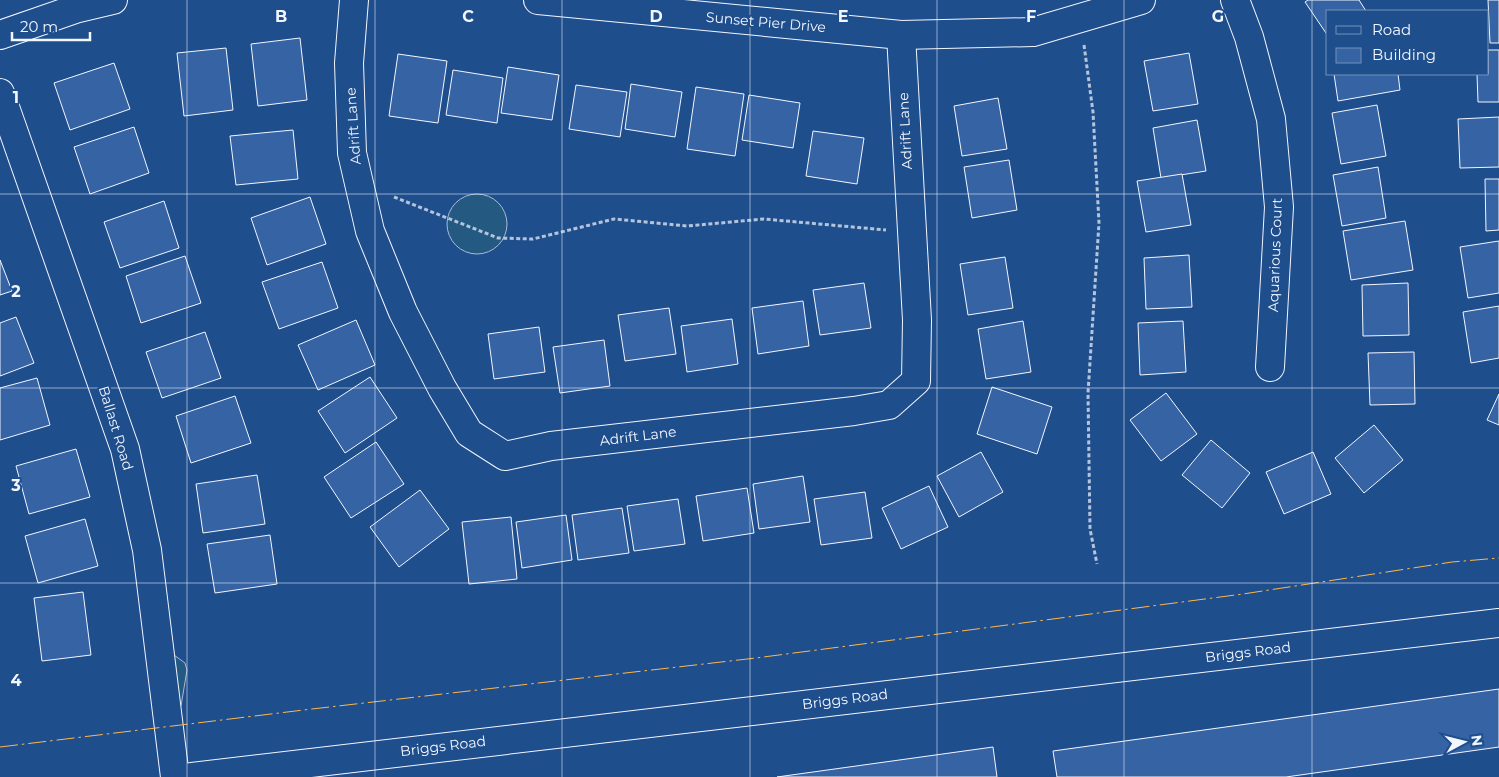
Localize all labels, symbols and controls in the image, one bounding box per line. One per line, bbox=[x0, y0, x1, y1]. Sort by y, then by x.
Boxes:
text: B bbox=[275, 7, 287, 26]
text: C bbox=[462, 7, 474, 26]
text: D bbox=[649, 7, 663, 26]
text: E bbox=[838, 7, 848, 26]
text: F bbox=[1026, 7, 1036, 26]
text: G bbox=[1212, 7, 1224, 26]
street label: Sunset Pier Drive bbox=[705, 8, 827, 36]
scale bar bbox=[12, 10, 90, 42]
legend bbox=[1326, 10, 1489, 75]
text: 20 m bbox=[20, 17, 58, 36]
text: Road bbox=[1372, 20, 1411, 39]
text: Building bbox=[1372, 45, 1436, 64]
street label: Adrift Lane bbox=[341, 87, 365, 165]
text: 1 bbox=[13, 88, 19, 107]
street label: Adrift Lane bbox=[894, 92, 916, 170]
street label: Aquarious Court bbox=[1264, 197, 1286, 312]
text: 2 bbox=[11, 282, 21, 301]
street label: Ballast Road bbox=[95, 384, 137, 472]
street label: Adrift Lane bbox=[599, 422, 677, 450]
text: 3 bbox=[10, 476, 21, 495]
street label: Briggs Road bbox=[1204, 638, 1292, 666]
text: 4 bbox=[10, 671, 22, 690]
street label: Briggs Road bbox=[801, 685, 889, 713]
north arrow bbox=[1439, 717, 1489, 767]
street label: Briggs Road bbox=[399, 732, 487, 760]
text: N bbox=[1467, 734, 1487, 747]

